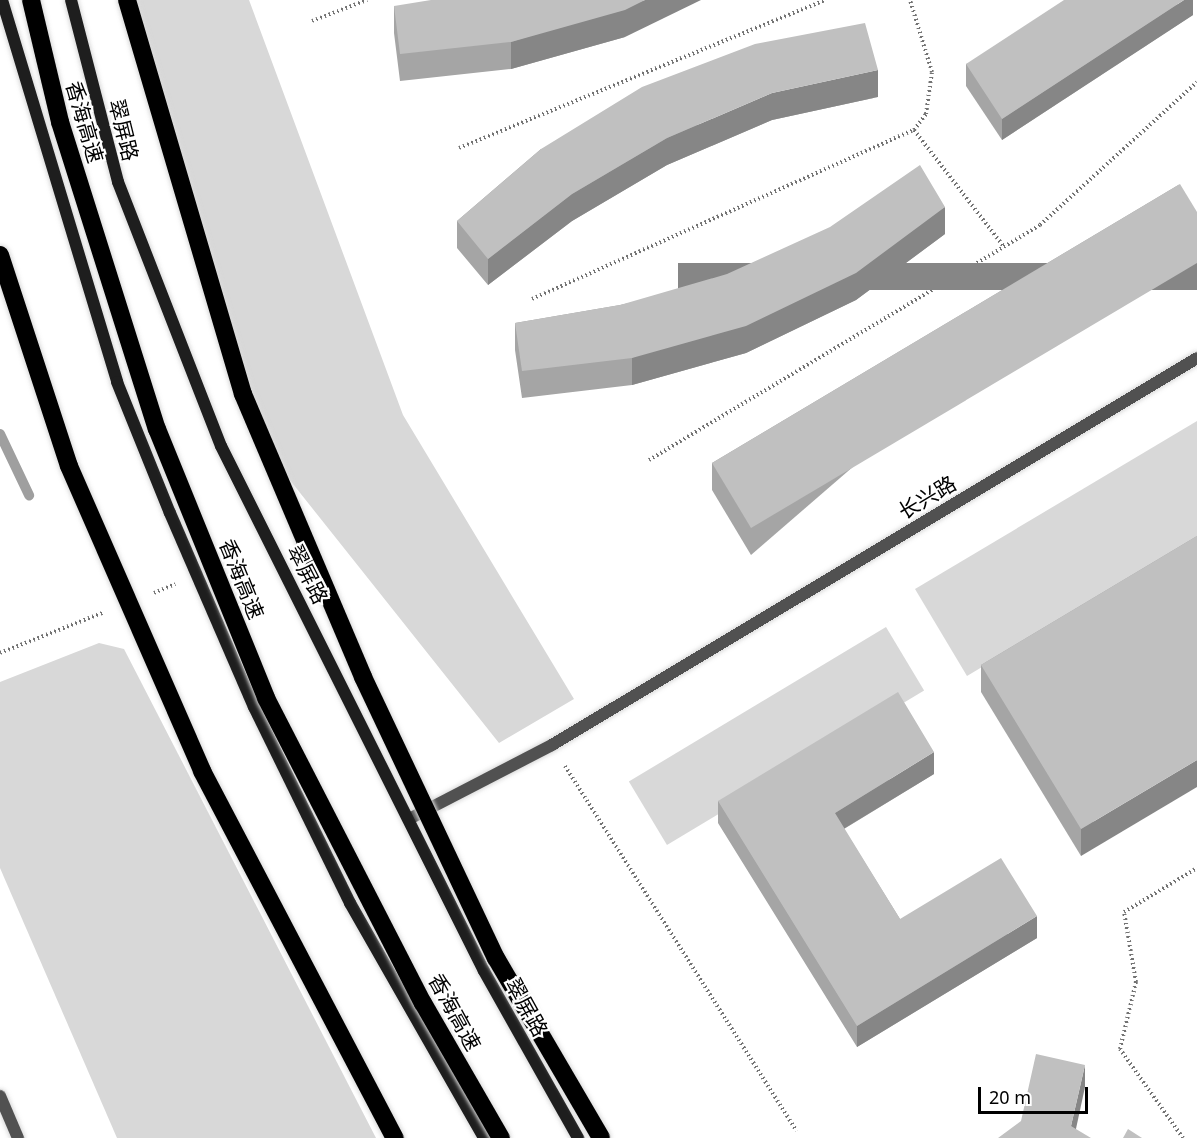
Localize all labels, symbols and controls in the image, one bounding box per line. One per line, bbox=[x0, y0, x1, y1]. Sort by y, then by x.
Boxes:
street label: 香海高速 bbox=[61, 78, 109, 166]
street label: 翠屏路 bbox=[104, 96, 144, 164]
street label: 长兴路 bbox=[894, 470, 960, 524]
street label: 香海高速 bbox=[215, 535, 269, 623]
street label: 翠屏路 bbox=[282, 540, 334, 608]
street label: 香海高速 bbox=[424, 969, 486, 1055]
street label: 翠屏路 bbox=[501, 973, 553, 1041]
scale bar bbox=[981, 1075, 1090, 1113]
text: 20 m bbox=[989, 1085, 1031, 1109]

